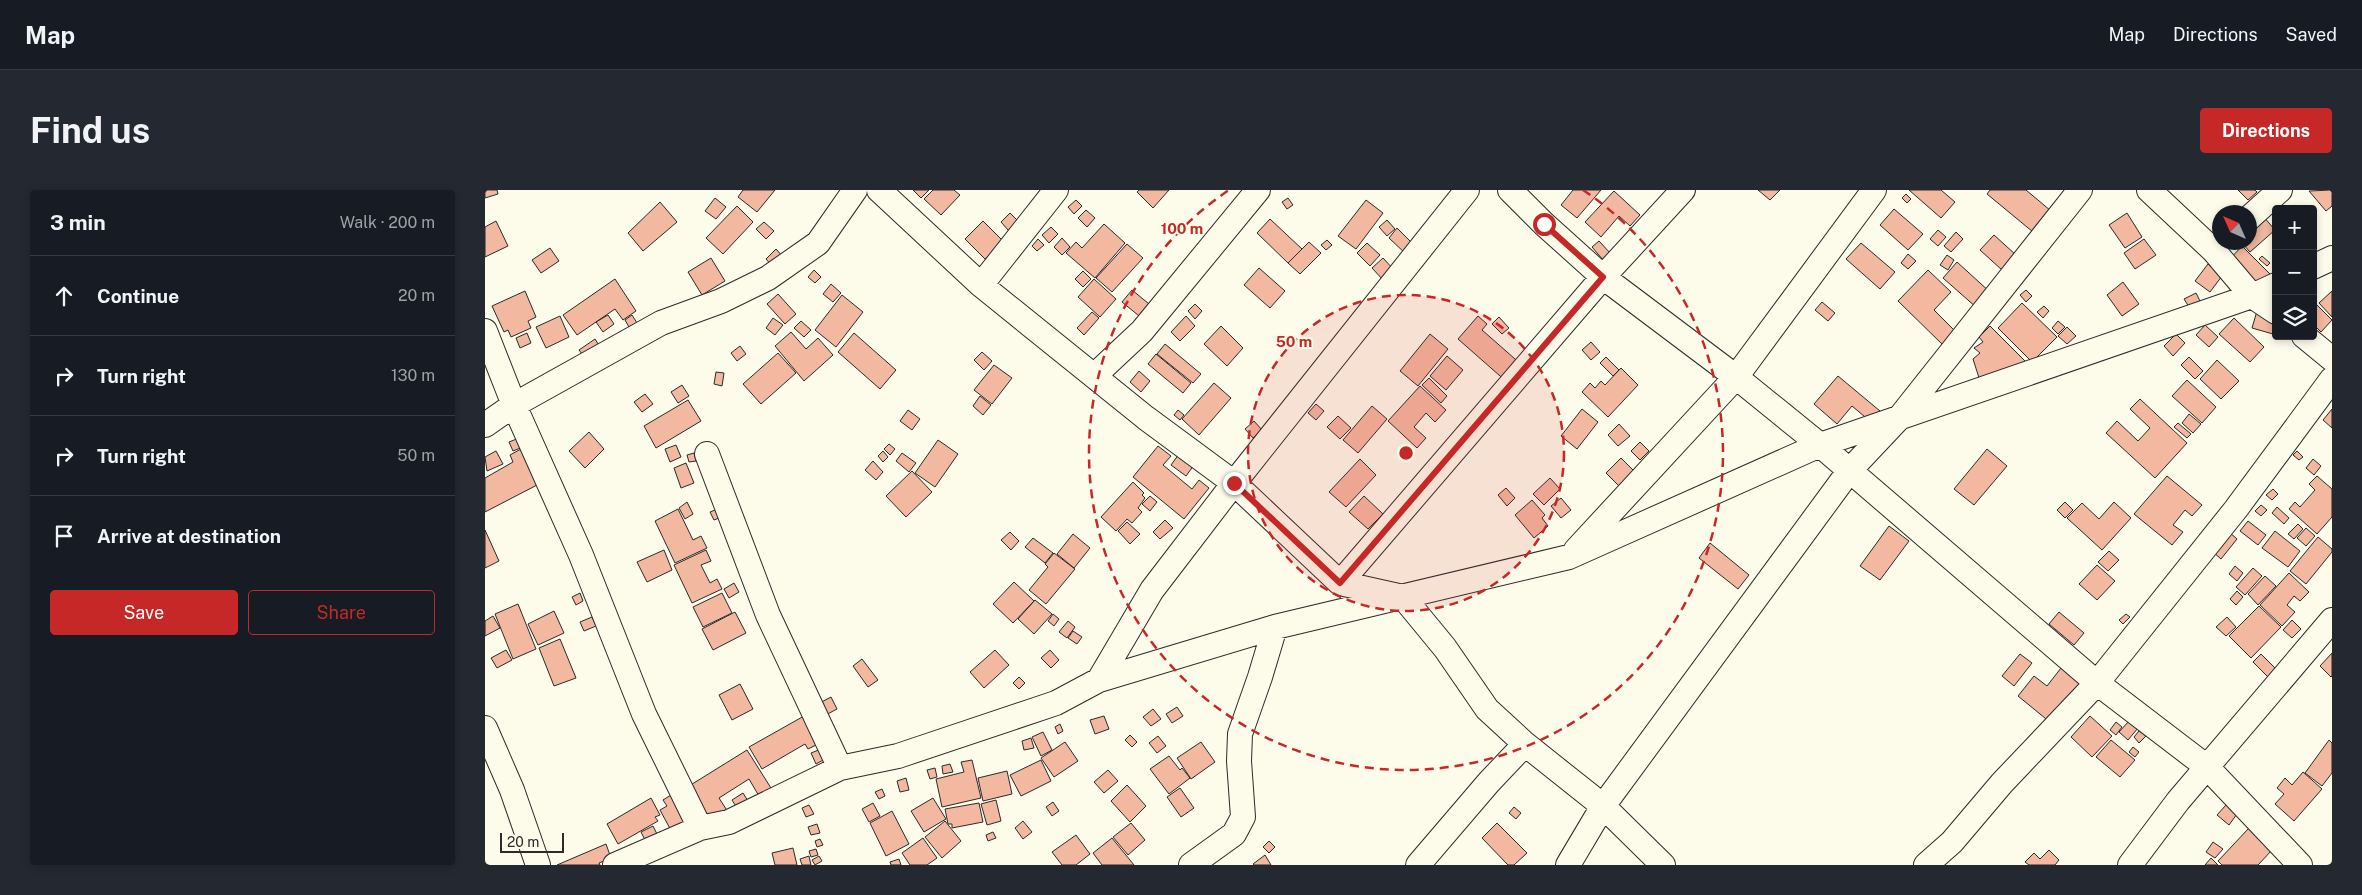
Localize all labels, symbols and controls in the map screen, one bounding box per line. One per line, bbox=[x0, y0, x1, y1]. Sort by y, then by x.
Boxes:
text: Map bbox=[25, 21, 75, 49]
text: Map bbox=[2108, 24, 2145, 45]
text: Directions bbox=[2173, 24, 2258, 45]
text: Saved bbox=[2286, 24, 2337, 45]
button: Directions bbox=[2200, 108, 2332, 153]
text: Find us bbox=[30, 110, 150, 151]
north arrow bbox=[2212, 205, 2257, 250]
map controls bbox=[2272, 205, 2317, 340]
button: + bbox=[2272, 205, 2317, 250]
text: 3 min bbox=[50, 210, 106, 235]
text: Walk · 200 m bbox=[340, 213, 435, 232]
route start bbox=[1533, 213, 1556, 236]
text: 100 m bbox=[1161, 220, 1203, 237]
button: − bbox=[2272, 250, 2317, 295]
icon: ahead bbox=[50, 282, 78, 310]
text: Continue bbox=[97, 285, 179, 307]
text: 20 m bbox=[398, 286, 435, 305]
button: layers bbox=[2272, 295, 2317, 340]
text: 50 m bbox=[1276, 333, 1312, 350]
icon: right bbox=[50, 362, 78, 390]
text: Turn right bbox=[97, 365, 186, 387]
text: 130 m bbox=[391, 366, 435, 385]
icon: right bbox=[50, 442, 78, 470]
centre of rings bbox=[1397, 444, 1415, 462]
text: Turn right bbox=[97, 445, 186, 467]
text: 50 m bbox=[397, 446, 435, 465]
route end bbox=[1223, 472, 1246, 495]
icon: arrive bbox=[50, 522, 78, 550]
text: Arrive at destination bbox=[97, 525, 281, 547]
button: Save bbox=[50, 590, 238, 635]
button: Share bbox=[248, 590, 435, 635]
scale bar bbox=[500, 830, 564, 853]
text: 20 m bbox=[507, 834, 539, 850]

